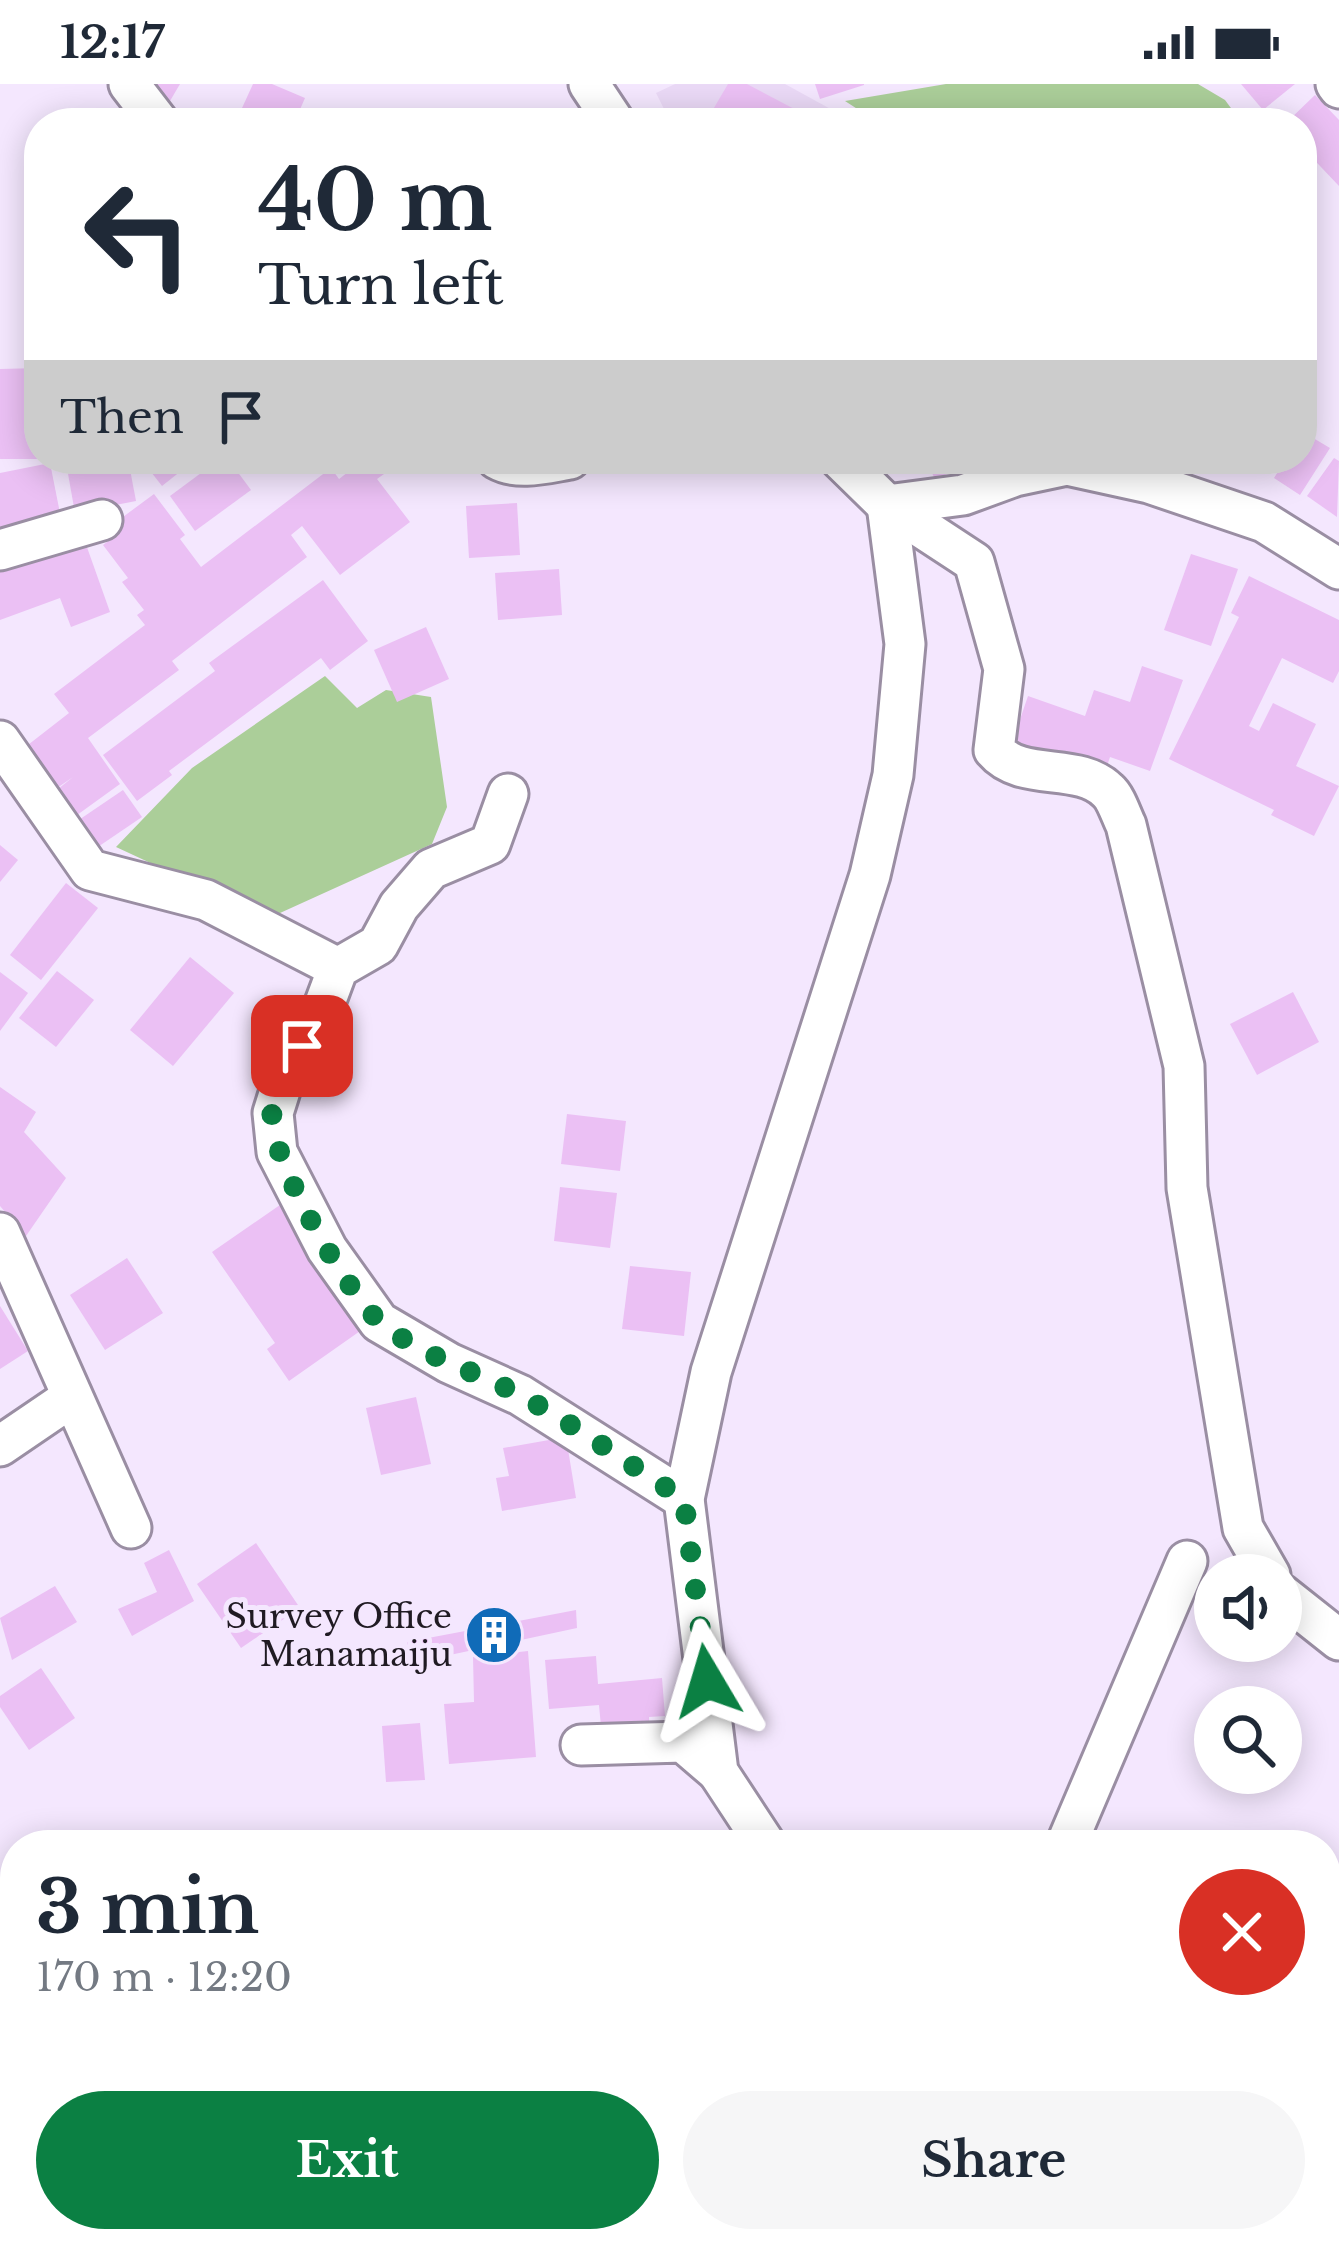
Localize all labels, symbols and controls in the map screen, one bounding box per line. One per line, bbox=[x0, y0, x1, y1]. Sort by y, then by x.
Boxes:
text: 12:17 bbox=[60, 14, 165, 70]
text: 40 m bbox=[258, 149, 492, 253]
icon: left bbox=[60, 156, 216, 312]
text: Turn left bbox=[258, 252, 504, 319]
icon: arrive bbox=[208, 384, 274, 450]
text: Then bbox=[60, 389, 184, 445]
pin bbox=[251, 995, 353, 1097]
icon: arrive bbox=[269, 1013, 335, 1079]
map controls bbox=[1194, 1554, 1302, 1794]
button: sound bbox=[1194, 1554, 1302, 1662]
place label: Survey Office Manamaiju bbox=[225, 1596, 452, 1675]
building icon: Survey Office Manamaiju bbox=[463, 1604, 525, 1666]
position arrow bbox=[644, 1618, 770, 1744]
button: search bbox=[1194, 1686, 1302, 1794]
text: 3 min bbox=[36, 1863, 259, 1952]
button: close bbox=[1179, 1869, 1305, 1995]
text: 170 m · 12:20 bbox=[36, 1953, 292, 2002]
button: Exit bbox=[36, 2091, 659, 2229]
button: Share bbox=[683, 2091, 1305, 2229]

